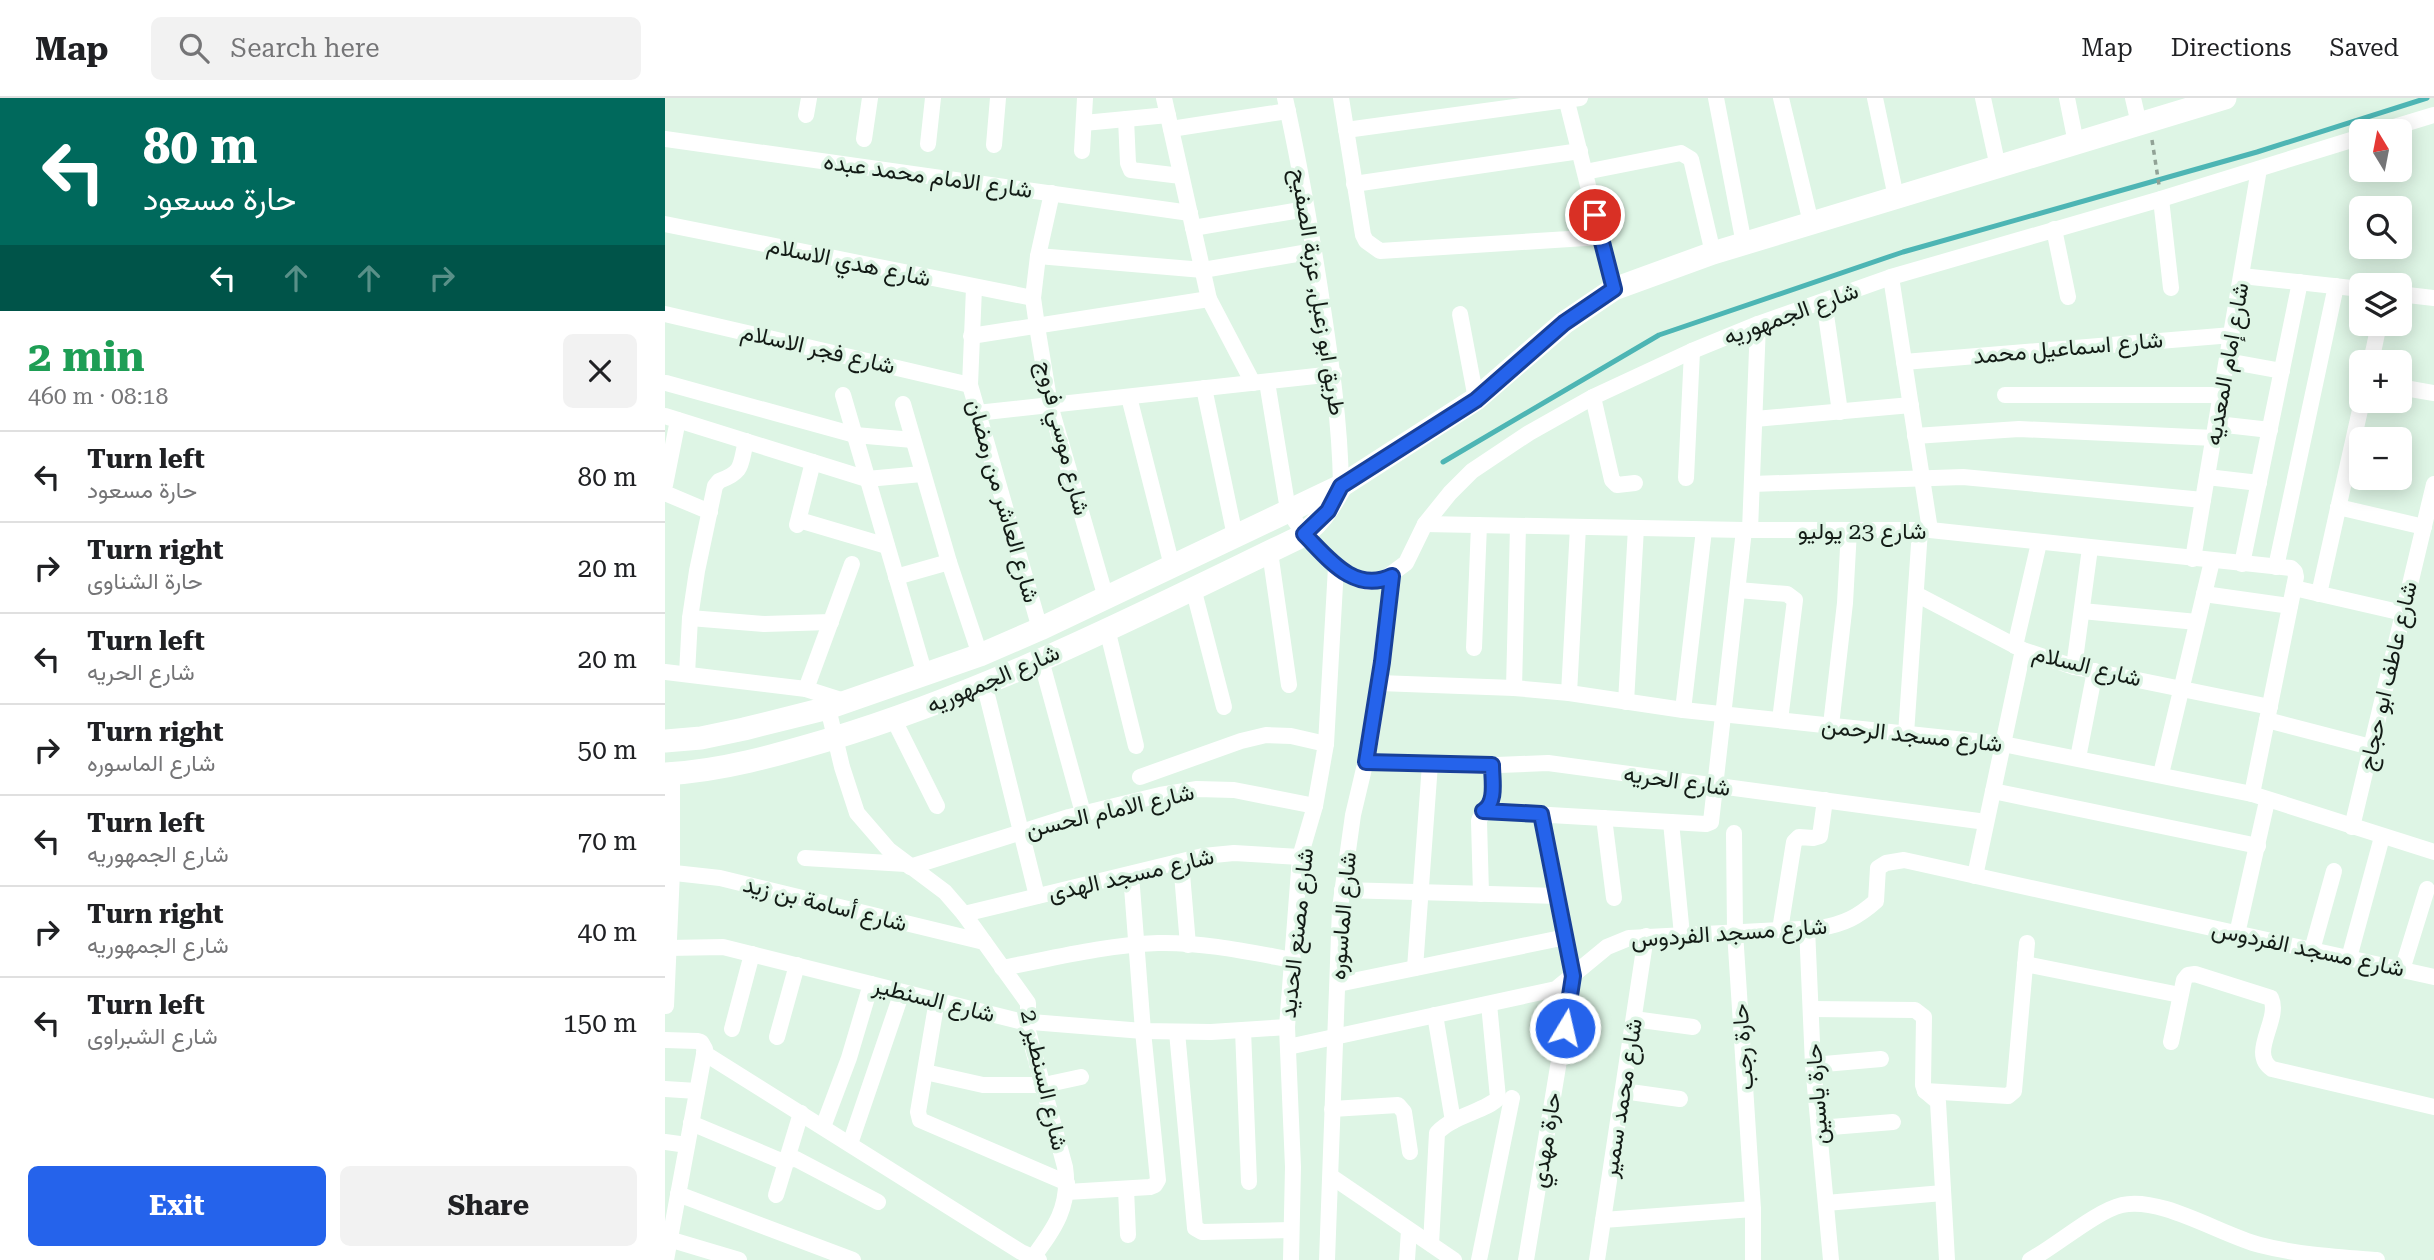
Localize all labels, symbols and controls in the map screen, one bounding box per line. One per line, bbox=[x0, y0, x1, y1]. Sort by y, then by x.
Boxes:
search box bbox=[151, 17, 641, 80]
text: Map bbox=[35, 29, 109, 68]
icon: search bbox=[175, 29, 213, 67]
text: Search here bbox=[231, 33, 380, 63]
text: Map bbox=[2081, 34, 2133, 62]
text: Directions bbox=[2171, 34, 2291, 62]
text: Saved bbox=[2329, 34, 2399, 62]
text: 80 m bbox=[143, 118, 258, 175]
north arrow bbox=[2349, 119, 2411, 182]
map controls bbox=[2349, 119, 2412, 490]
icon: left bbox=[28, 126, 119, 217]
street label: شارع الامام محمد عبده bbox=[822, 148, 1034, 206]
street label: طريق ابو زعبل, عزبة الصفيح bbox=[1283, 167, 1351, 418]
text: حارة مسعود bbox=[143, 180, 296, 218]
pin bbox=[1565, 185, 1625, 245]
icon: arrive bbox=[1576, 196, 1614, 234]
button: search bbox=[2349, 196, 2412, 259]
street label: شارع هدي الاسلام bbox=[764, 231, 933, 297]
icon: left bbox=[204, 259, 242, 297]
icon: ahead bbox=[277, 259, 315, 297]
icon: ahead bbox=[350, 259, 388, 297]
icon: right bbox=[423, 259, 461, 297]
button: layers bbox=[2349, 273, 2412, 336]
street label: شارع الجمهوريه bbox=[1720, 277, 1863, 353]
street label: شارع إمام المعديه bbox=[2199, 280, 2257, 448]
street label: شارع فجر الاسلام bbox=[738, 318, 898, 382]
street label: شارع اسماعيل محمد bbox=[1972, 326, 2164, 372]
text: 2 min bbox=[28, 332, 145, 381]
button: close bbox=[563, 334, 637, 408]
button: + bbox=[2349, 350, 2412, 413]
street label: شارع موسي فروج bbox=[1026, 358, 1095, 519]
text: 460 m · 08:18 bbox=[28, 383, 168, 410]
street label: شارع العاشر من رمضان bbox=[959, 396, 1045, 606]
button: − bbox=[2349, 427, 2412, 490]
text: Turn left bbox=[87, 444, 205, 474]
icon: left bbox=[28, 458, 66, 496]
text: 80 m bbox=[578, 462, 637, 492]
text: حارة مسعود bbox=[87, 477, 197, 504]
street label: شارع 23 يوليو bbox=[1798, 518, 1926, 547]
text: Turn right bbox=[87, 535, 223, 565]
icon: right bbox=[28, 549, 66, 587]
text: 20 m bbox=[578, 553, 637, 583]
text: حارة الشناوى bbox=[87, 568, 203, 595]
street label: شارع عاطف ابو حجاج bbox=[2353, 579, 2425, 773]
text: Turn left bbox=[87, 626, 205, 656]
street label: شارع الجمهوريه bbox=[923, 639, 1064, 721]
street label: شارع السلام bbox=[2029, 639, 2144, 694]
icon: left bbox=[28, 640, 66, 678]
text: 20 m bbox=[578, 644, 637, 674]
text: شارع الحريه bbox=[87, 659, 195, 686]
street label: شارع مسجد الرحمن bbox=[1820, 712, 2004, 760]
text: Turn right bbox=[87, 717, 223, 747]
icon: right bbox=[28, 731, 66, 769]
text: 50 m bbox=[578, 735, 637, 765]
text: شارع الماسوره bbox=[87, 750, 215, 777]
street label: شارع الحريه bbox=[1622, 760, 1732, 804]
street label: شارع الامام الحسن bbox=[1023, 779, 1197, 845]
text: Turn left bbox=[87, 808, 205, 838]
icon: left bbox=[28, 822, 66, 860]
text: 70 m bbox=[578, 826, 637, 856]
text: شارع الجمهوريه bbox=[87, 841, 229, 868]
street label: شارع مسجد الهدى bbox=[1045, 843, 1217, 909]
street label: شارع مصنع الحديد bbox=[1275, 847, 1321, 1020]
street label: شارع الماسوره bbox=[1324, 851, 1364, 981]
street label: شارع أسامة بن زيد bbox=[740, 871, 910, 939]
text: Turn right bbox=[87, 899, 223, 929]
icon: right bbox=[28, 913, 66, 951]
street label: شارع مسجد الفردوس bbox=[1630, 913, 1828, 955]
street label: شارع مسجد الفردوس bbox=[2209, 915, 2407, 985]
text: 40 m bbox=[578, 917, 637, 947]
text: شارع الجمهوريه bbox=[87, 932, 229, 959]
street label: شارع السنطير bbox=[869, 972, 998, 1030]
text: Turn left bbox=[87, 990, 205, 1020]
position arrow bbox=[1528, 991, 1602, 1065]
street label: حارة رجب bbox=[1727, 1003, 1760, 1091]
icon: left bbox=[28, 1004, 66, 1042]
street label: شارع السنطير 2 bbox=[1013, 1007, 1073, 1153]
text: 150 m bbox=[563, 1008, 637, 1038]
street label: شارع محمد سمير bbox=[1596, 1017, 1650, 1181]
text: شارع الشبراوى bbox=[87, 1023, 218, 1050]
street label: حارة ياسين bbox=[1800, 1043, 1835, 1145]
street label: حارة مهدي bbox=[1525, 1090, 1572, 1190]
button: Exit bbox=[28, 1166, 326, 1246]
button: Share bbox=[340, 1166, 637, 1246]

